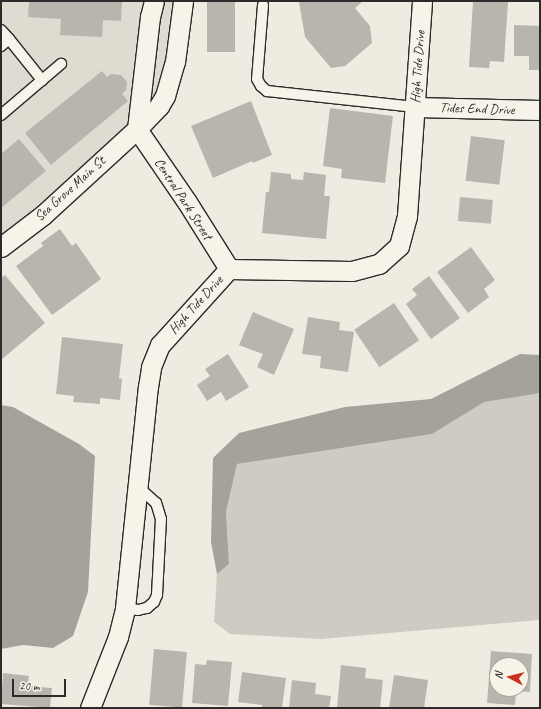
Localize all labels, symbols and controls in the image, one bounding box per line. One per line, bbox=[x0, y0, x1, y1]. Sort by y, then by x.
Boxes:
street label: High Tide Drive bbox=[407, 30, 429, 104]
street label: Tides End Drive bbox=[439, 99, 515, 119]
street label: Sea Grove Main St bbox=[31, 153, 109, 225]
street label: Central Park Street bbox=[150, 155, 216, 243]
street label: High Tide Drive bbox=[165, 272, 227, 338]
north arrow bbox=[489, 657, 529, 697]
scale bar bbox=[14, 671, 68, 697]
text: N bbox=[491, 671, 505, 680]
text: 20 m bbox=[19, 678, 39, 694]

